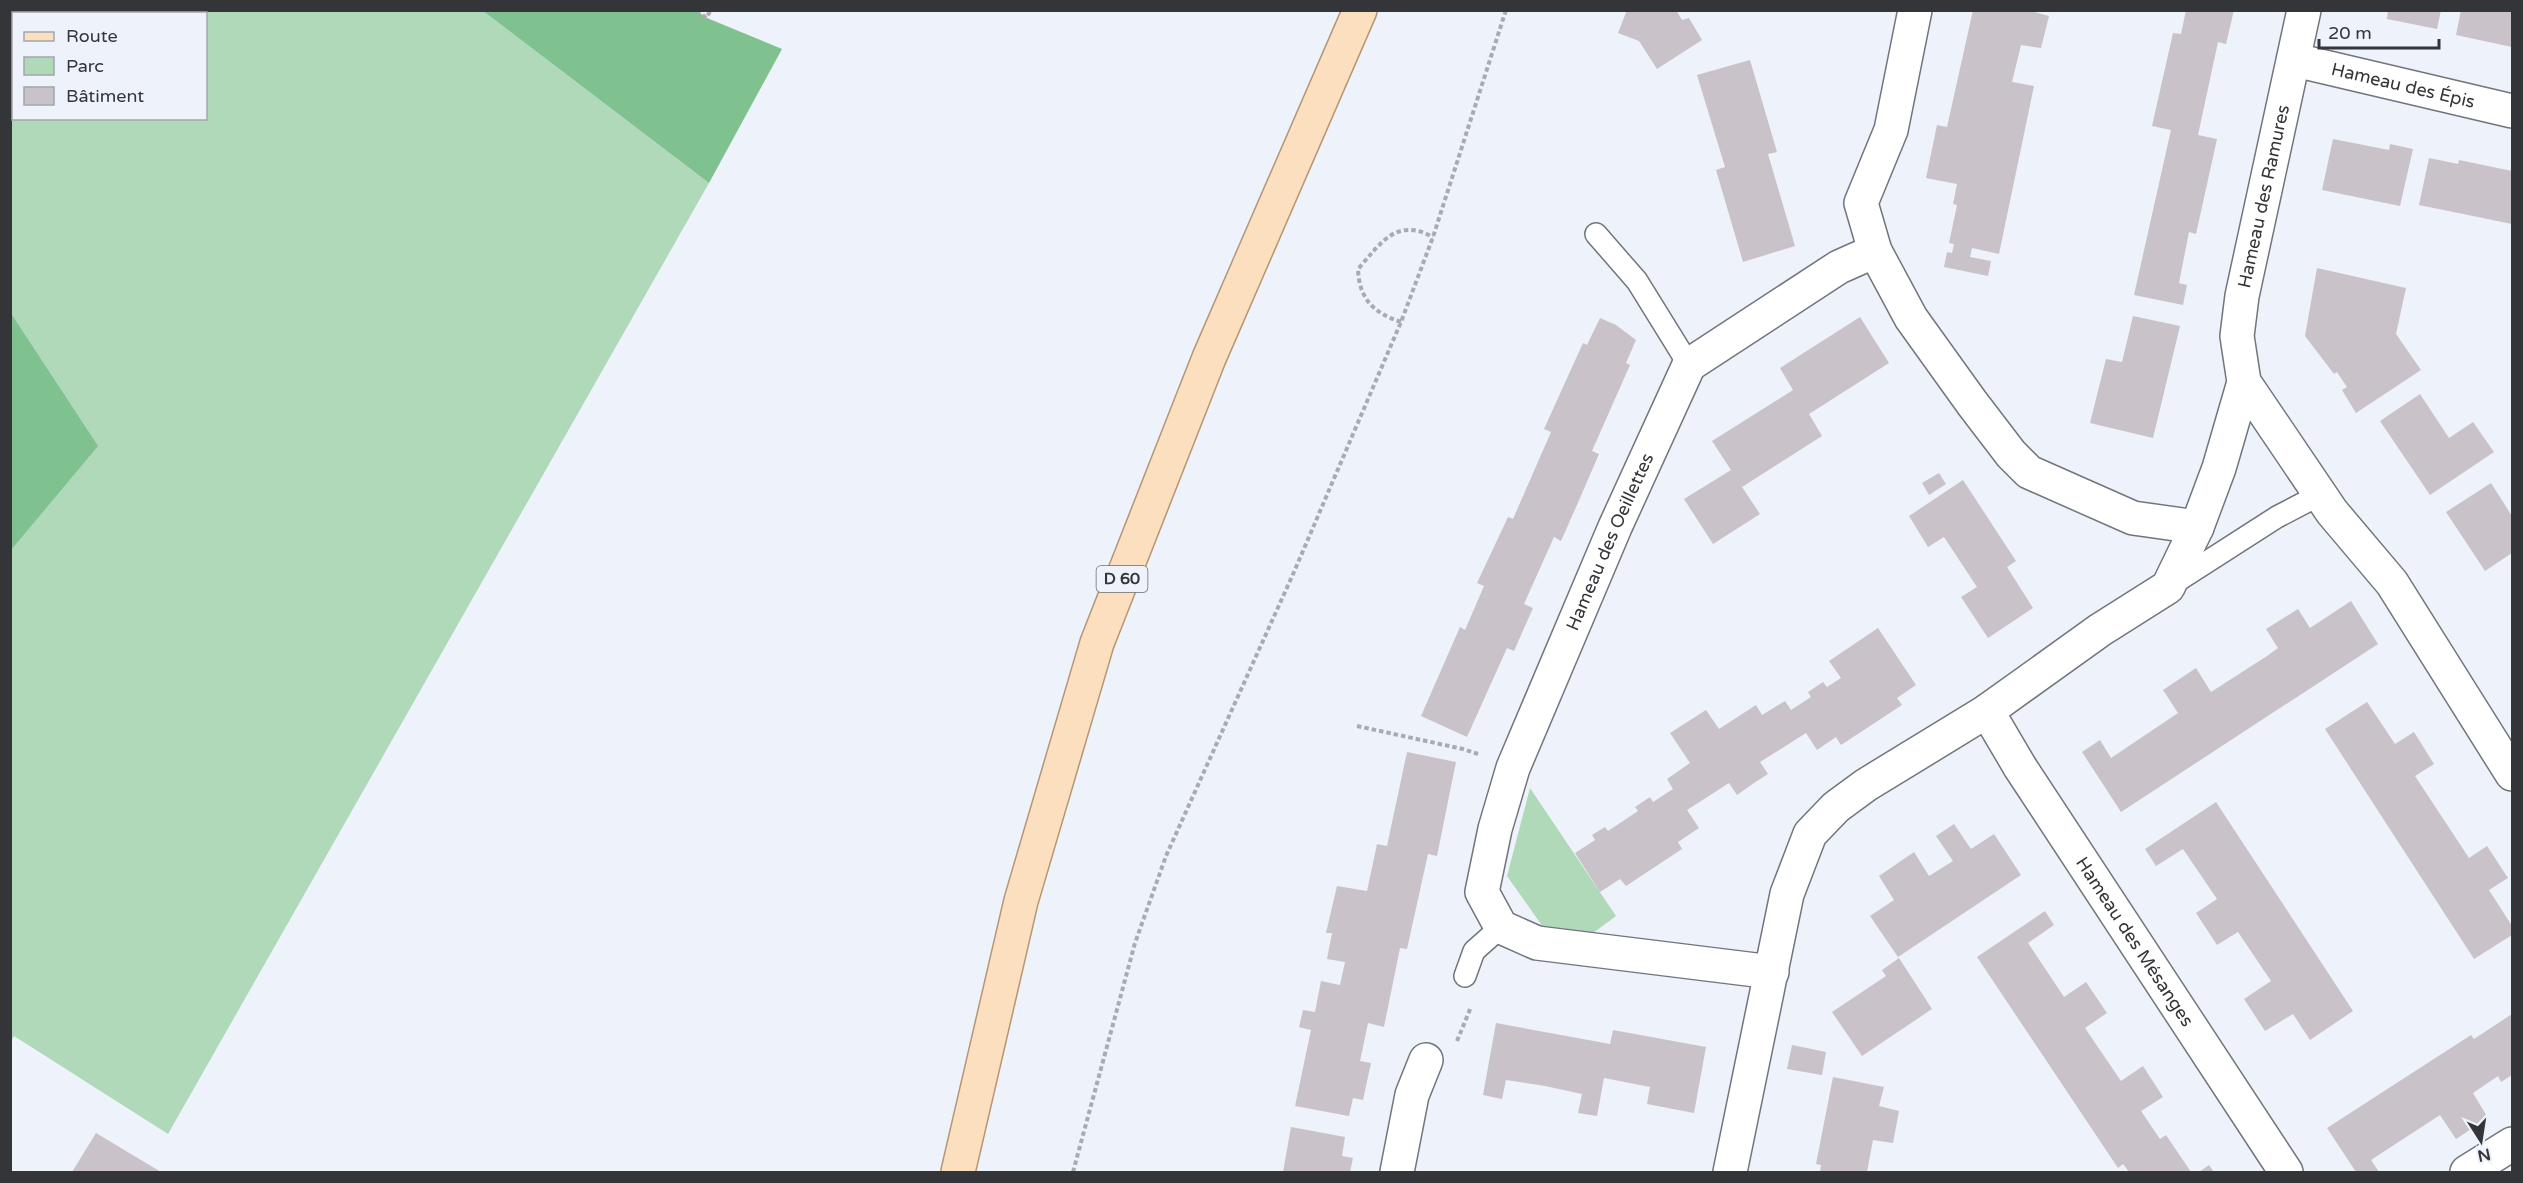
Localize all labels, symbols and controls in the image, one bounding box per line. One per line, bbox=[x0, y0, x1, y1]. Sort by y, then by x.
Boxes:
legend bbox=[12, 12, 207, 120]
scale bar bbox=[2319, 12, 2439, 50]
text: 20 m bbox=[2328, 22, 2372, 44]
text: Route bbox=[66, 25, 118, 47]
text: Parc bbox=[66, 55, 104, 77]
street label: Hameau des Épis bbox=[2329, 58, 2477, 113]
text: Bâtiment bbox=[66, 85, 144, 107]
street label: Hameau des Ramures bbox=[2233, 103, 2294, 290]
street label: Hameau des Oeillettes bbox=[1561, 449, 1658, 634]
road number: D 60 bbox=[1096, 566, 1148, 592]
street label: Hameau des Mésanges bbox=[2071, 853, 2198, 1031]
north arrow bbox=[2451, 1111, 2511, 1171]
text: N bbox=[2476, 1144, 2492, 1166]

